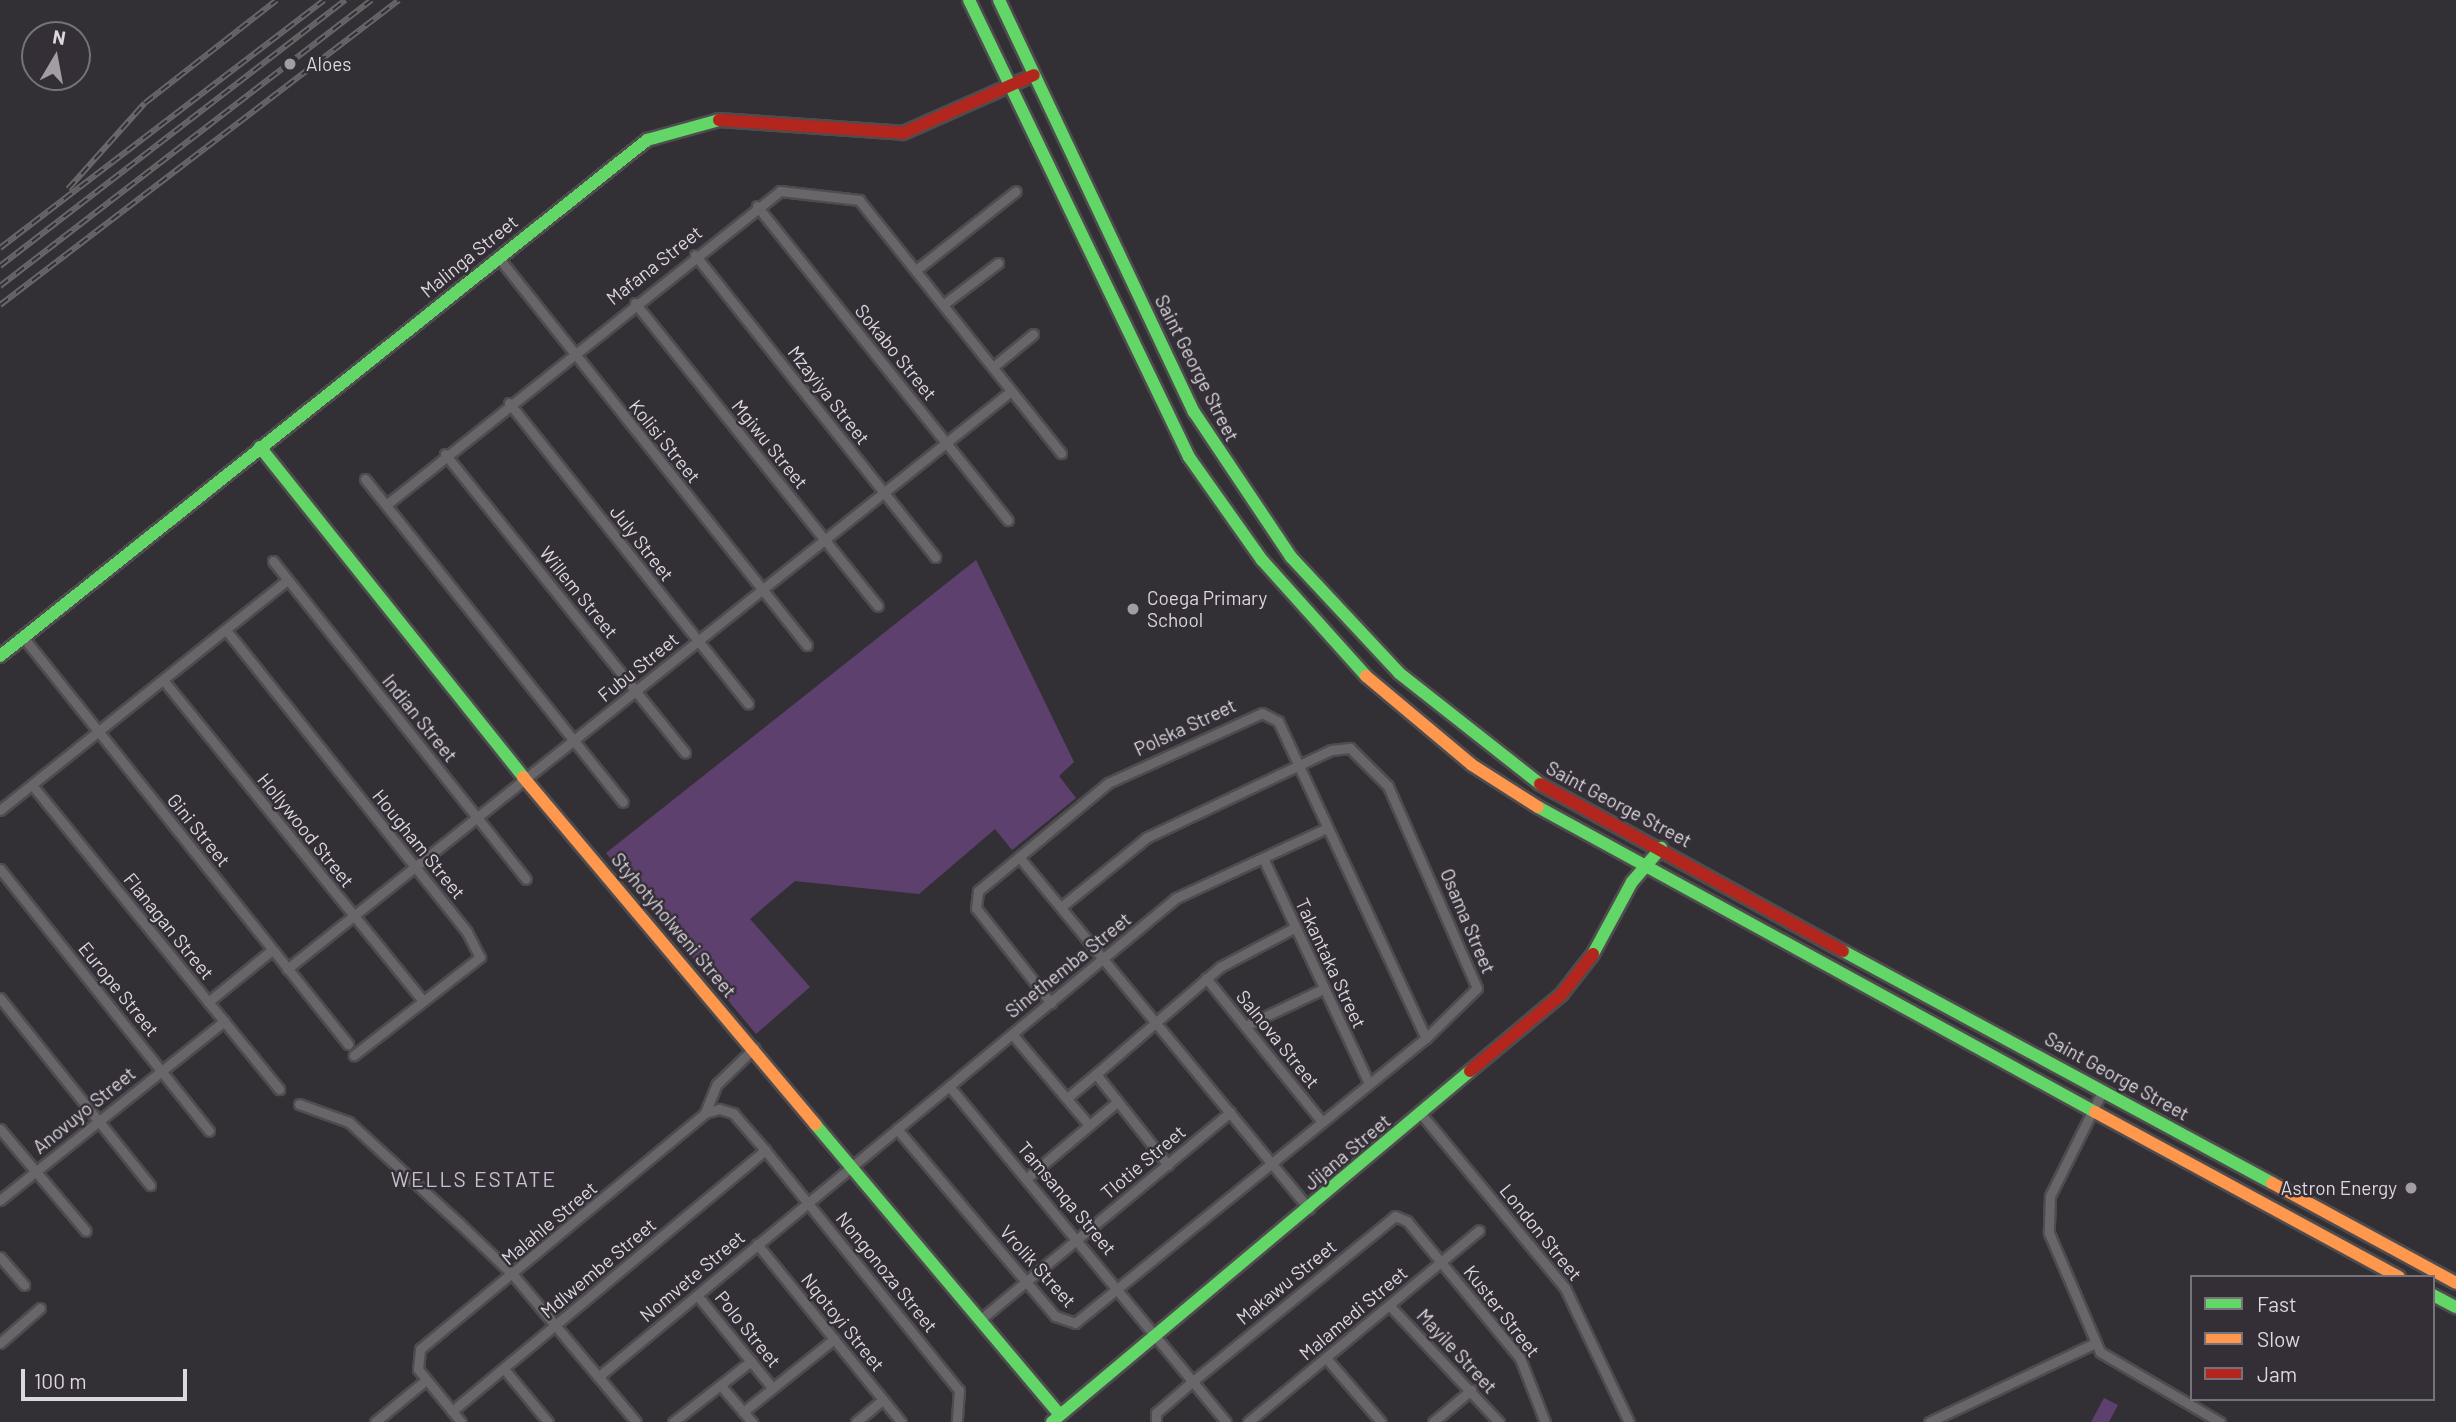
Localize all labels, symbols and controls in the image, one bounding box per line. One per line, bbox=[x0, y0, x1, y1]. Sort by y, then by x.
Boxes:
north arrow bbox=[21, 21, 91, 91]
text: N bbox=[51, 24, 68, 49]
place label: Aloes bbox=[306, 53, 351, 75]
marker: Aloes bbox=[280, 54, 300, 74]
street label: Malinga Street bbox=[416, 210, 522, 302]
street label: Mafana Street bbox=[602, 221, 706, 309]
street label: Saint George Street bbox=[1150, 291, 1244, 445]
street label: Sokabo Street bbox=[850, 299, 942, 405]
street label: Mzayiya Street bbox=[783, 341, 875, 449]
street label: Kolisi Street bbox=[625, 395, 705, 487]
street label: Mgiwu Street bbox=[727, 395, 813, 493]
street label: July Street bbox=[605, 501, 679, 585]
street label: Willem Street bbox=[535, 541, 623, 643]
place label: Coega Primary School bbox=[1147, 587, 1267, 631]
marker: Coega Primary School bbox=[1125, 601, 1141, 617]
street label: Fubu Street bbox=[593, 628, 683, 706]
street label: Indian Street bbox=[378, 670, 462, 766]
street label: Polska Street bbox=[1131, 694, 1239, 760]
street label: Saint George Street bbox=[1542, 756, 1696, 852]
street label: Hollywood Street bbox=[253, 768, 359, 892]
street label: Hougham Street bbox=[368, 785, 470, 903]
street label: Gini Street bbox=[163, 789, 235, 871]
street label: Styhotyholweni Street bbox=[607, 848, 741, 1002]
street label: Osama Street bbox=[1436, 865, 1500, 977]
street label: Flanagan Street bbox=[119, 868, 219, 984]
street label: Takantaka Street bbox=[1291, 894, 1371, 1032]
street label: Sinethemba Street bbox=[1001, 907, 1135, 1023]
street label: Europe Street bbox=[74, 937, 164, 1041]
street label: Salnova Street bbox=[1232, 985, 1324, 1093]
street label: Saint George Street bbox=[2041, 1027, 2193, 1125]
street label: Anovuyo Street bbox=[28, 1062, 140, 1158]
street label: Jijana Street bbox=[1299, 1109, 1395, 1195]
street label: Tlotie Street bbox=[1096, 1120, 1190, 1204]
street label: Tamsanqa Street bbox=[1013, 1137, 1121, 1259]
district label: WELLS ESTATE bbox=[392, 1166, 556, 1192]
street label: Malahle Street bbox=[497, 1176, 601, 1270]
place label: Astron Energy bbox=[2281, 1177, 2397, 1199]
street label: London Street bbox=[1495, 1179, 1587, 1285]
marker: Astron Energy bbox=[2403, 1180, 2419, 1196]
street label: Nongonoza Street bbox=[831, 1207, 943, 1337]
street label: Mdlwembe Street bbox=[536, 1213, 660, 1323]
street label: Vrolik Street bbox=[995, 1220, 1081, 1312]
street label: Nomvete Street bbox=[635, 1226, 749, 1326]
street label: Makawu Street bbox=[1232, 1235, 1340, 1329]
street label: Malamedi Street bbox=[1294, 1261, 1412, 1365]
street label: Kuster Street bbox=[1459, 1261, 1545, 1361]
street label: Nqotoyi Street bbox=[797, 1268, 889, 1376]
legend bbox=[2190, 1275, 2435, 1401]
street label: Polo Street bbox=[710, 1286, 786, 1372]
text: Fast bbox=[2257, 1291, 2297, 1316]
street label: Mayile Street bbox=[1412, 1304, 1502, 1398]
text: Slow bbox=[2257, 1326, 2300, 1351]
scale bar bbox=[24, 1356, 191, 1400]
text: Jam bbox=[2257, 1361, 2297, 1386]
text: 100 m bbox=[34, 1368, 87, 1393]

